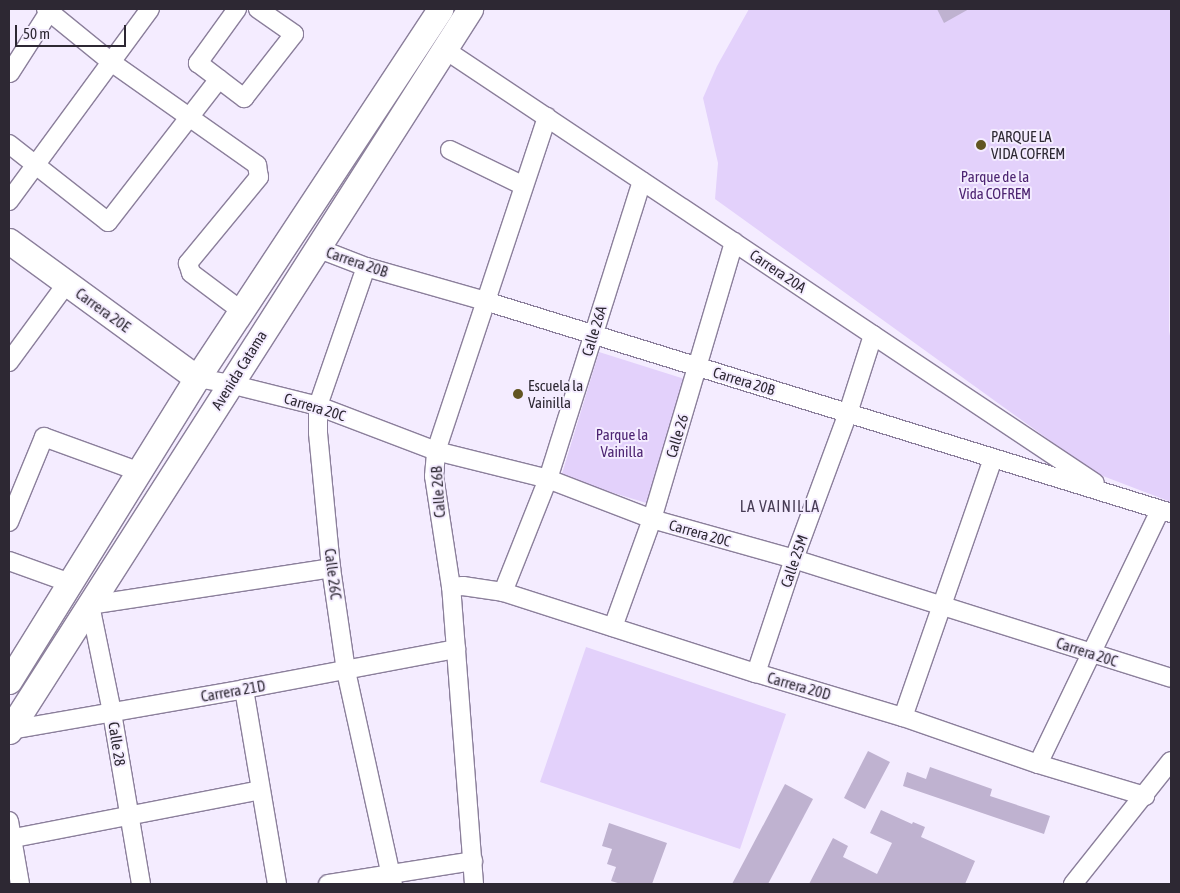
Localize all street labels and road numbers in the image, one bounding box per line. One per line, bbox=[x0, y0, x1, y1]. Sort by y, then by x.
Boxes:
street label: Carrera 20B bbox=[324, 243, 390, 281]
street label: Carrera 20A bbox=[746, 246, 810, 296]
street label: Carrera 20E bbox=[72, 284, 134, 336]
street label: Calle 26A bbox=[578, 304, 610, 358]
street label: Avenida Catama bbox=[208, 327, 270, 413]
street label: Carrera 20B bbox=[711, 363, 777, 399]
street label: Carrera 20C bbox=[282, 389, 348, 425]
street label: Calle 26 bbox=[662, 412, 692, 460]
street label: Calle 26B bbox=[427, 466, 449, 518]
street label: Carrera 20C bbox=[667, 516, 733, 550]
street label: Calle 25M bbox=[777, 532, 811, 590]
street label: Calle 26C bbox=[321, 547, 345, 601]
street label: Carrera 20C bbox=[1054, 634, 1120, 670]
street label: Carrera 20D bbox=[765, 668, 833, 704]
street label: Carrera 21D bbox=[199, 676, 267, 706]
street label: Calle 28 bbox=[105, 721, 129, 767]

